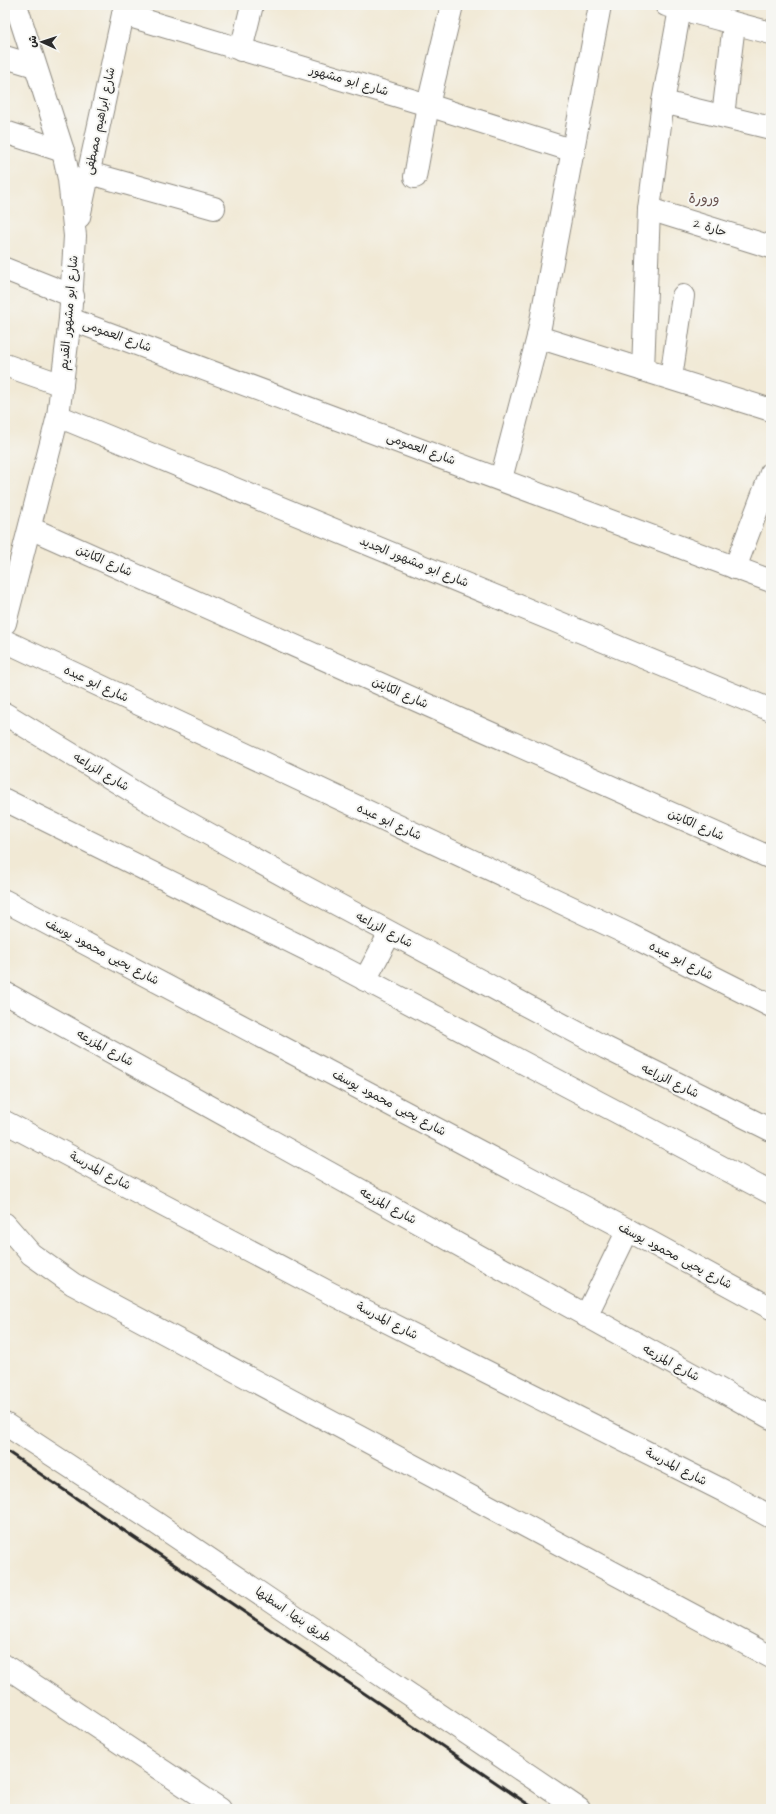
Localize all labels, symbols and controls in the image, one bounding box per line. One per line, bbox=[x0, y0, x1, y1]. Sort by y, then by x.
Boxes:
north arrow bbox=[22, 22, 62, 62]
text: ش bbox=[25, 35, 40, 48]
street label: شارع ابو مشهور bbox=[307, 61, 390, 100]
street label: شارع ابراهيم مصطفى bbox=[80, 66, 120, 176]
district label: ورورة bbox=[688, 189, 720, 209]
street label: حارة 2 bbox=[691, 215, 729, 241]
street label: شارع ابو مشهور القديم bbox=[55, 255, 83, 371]
street label: شارع العمومى bbox=[80, 316, 154, 356]
street label: شارع العمومى bbox=[384, 429, 458, 469]
street label: شارع ابو مشهور الجديد bbox=[357, 532, 471, 592]
street label: شارع الكابتن bbox=[73, 541, 135, 581]
street label: شارع ابو عبده bbox=[61, 662, 131, 706]
street label: شارع الكابتن bbox=[369, 673, 431, 713]
street label: شارع الزراعه bbox=[70, 749, 132, 795]
street label: شارع ابو عبده bbox=[354, 800, 424, 844]
street label: شارع الكابتن bbox=[665, 805, 727, 845]
street label: شارع الزراعه bbox=[353, 908, 415, 952]
street label: شارع يحيى محمود يوسف bbox=[42, 915, 162, 989]
street label: شارع ابو عبده bbox=[646, 938, 716, 984]
street label: شارع المزرعه bbox=[74, 1025, 136, 1071]
street label: شارع الزراعه bbox=[638, 1060, 702, 1102]
street label: شارع يحيى محمود يوسف bbox=[329, 1066, 449, 1140]
street label: شارع المدرسة bbox=[66, 1148, 134, 1194]
street label: شارع المزرعه bbox=[357, 1183, 419, 1229]
street label: شارع يحيى محمود يوسف bbox=[615, 1219, 735, 1293]
street label: شارع المدرسة bbox=[353, 1298, 421, 1344]
street label: شارع المزرعه bbox=[640, 1340, 702, 1386]
street label: شارع المدرسة bbox=[642, 1444, 710, 1490]
street label: طريق بنها, اسطنها bbox=[252, 1583, 334, 1647]

